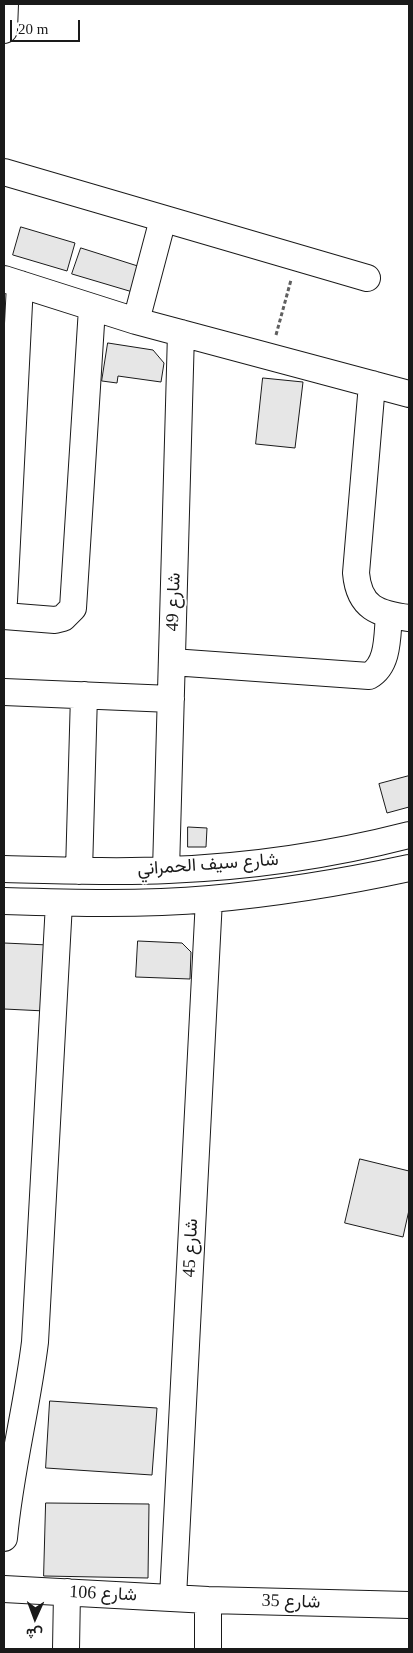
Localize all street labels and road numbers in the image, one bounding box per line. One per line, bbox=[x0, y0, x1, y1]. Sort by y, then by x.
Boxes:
street label: شارع 49 bbox=[162, 572, 186, 632]
street label: شارع سيف الحمراني bbox=[137, 849, 279, 881]
street label: شارع 45 bbox=[179, 1218, 203, 1278]
street label: شارع 106 bbox=[69, 1581, 137, 1607]
street label: شارع 35 bbox=[261, 1590, 321, 1614]

